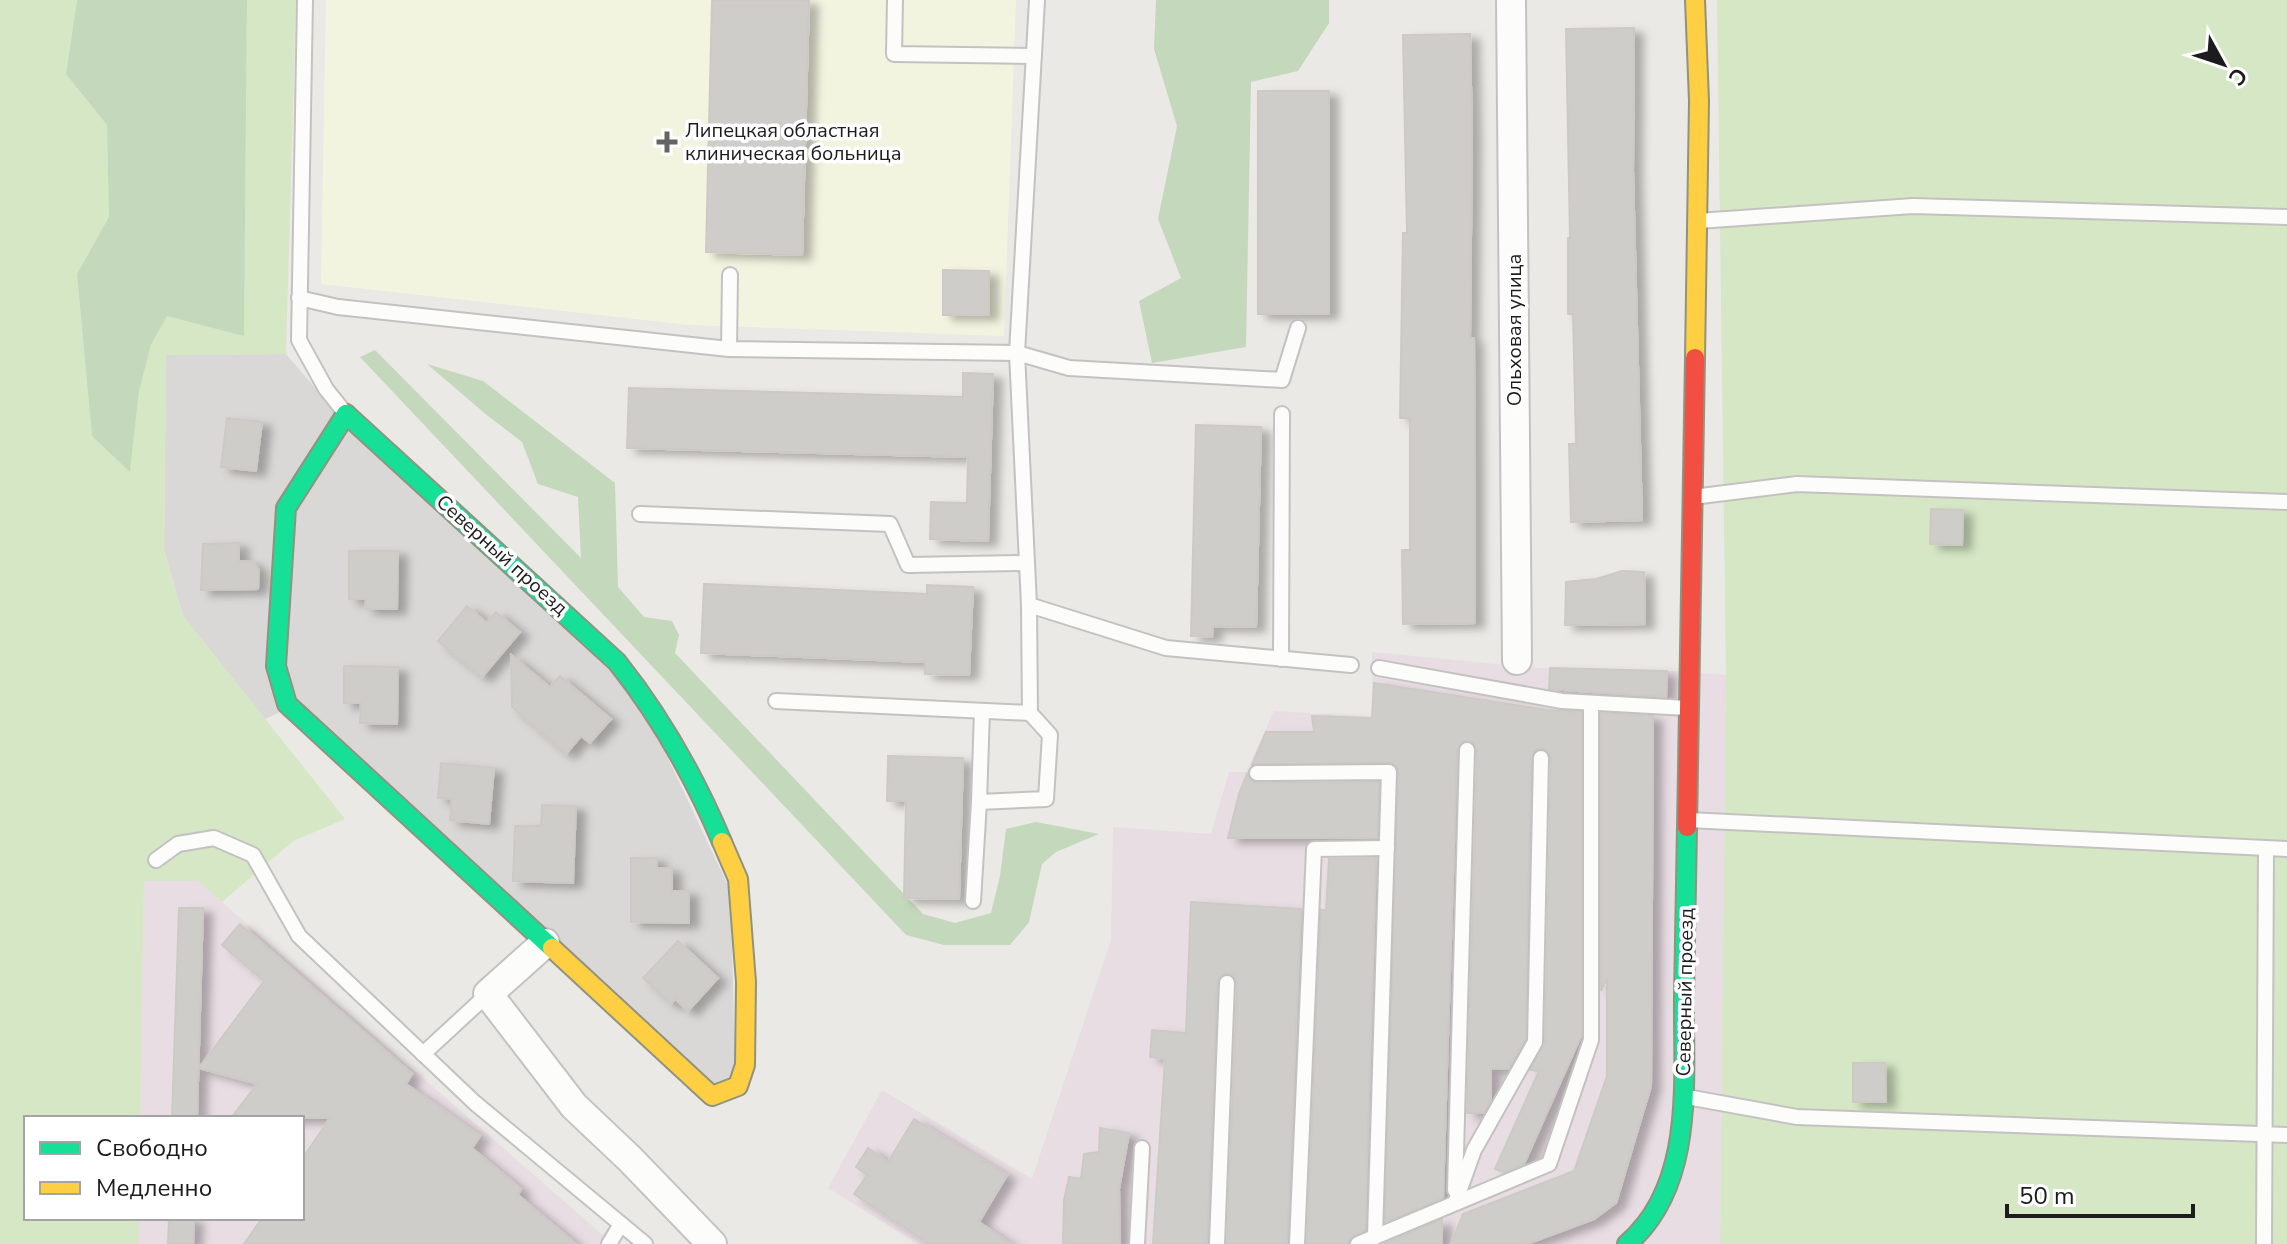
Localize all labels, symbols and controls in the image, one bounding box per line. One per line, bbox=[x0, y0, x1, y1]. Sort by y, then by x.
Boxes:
north arrow bbox=[2183, 24, 2263, 104]
text: С bbox=[2221, 61, 2254, 92]
place label: Липецкая областная клиническая больница bbox=[685, 117, 901, 167]
marker: Липецкая областная клиническая больница bbox=[656, 131, 678, 153]
street label: Ольховая улица bbox=[1501, 254, 1528, 406]
street label: Северный проезд bbox=[430, 489, 574, 622]
street label: Северный проезд bbox=[1670, 907, 1700, 1077]
legend bbox=[24, 1116, 304, 1220]
text: Свободно bbox=[96, 1132, 208, 1164]
scale bar bbox=[2007, 1168, 2193, 1218]
text: Медленно bbox=[96, 1172, 212, 1204]
text: 50 m bbox=[2019, 1180, 2075, 1212]

